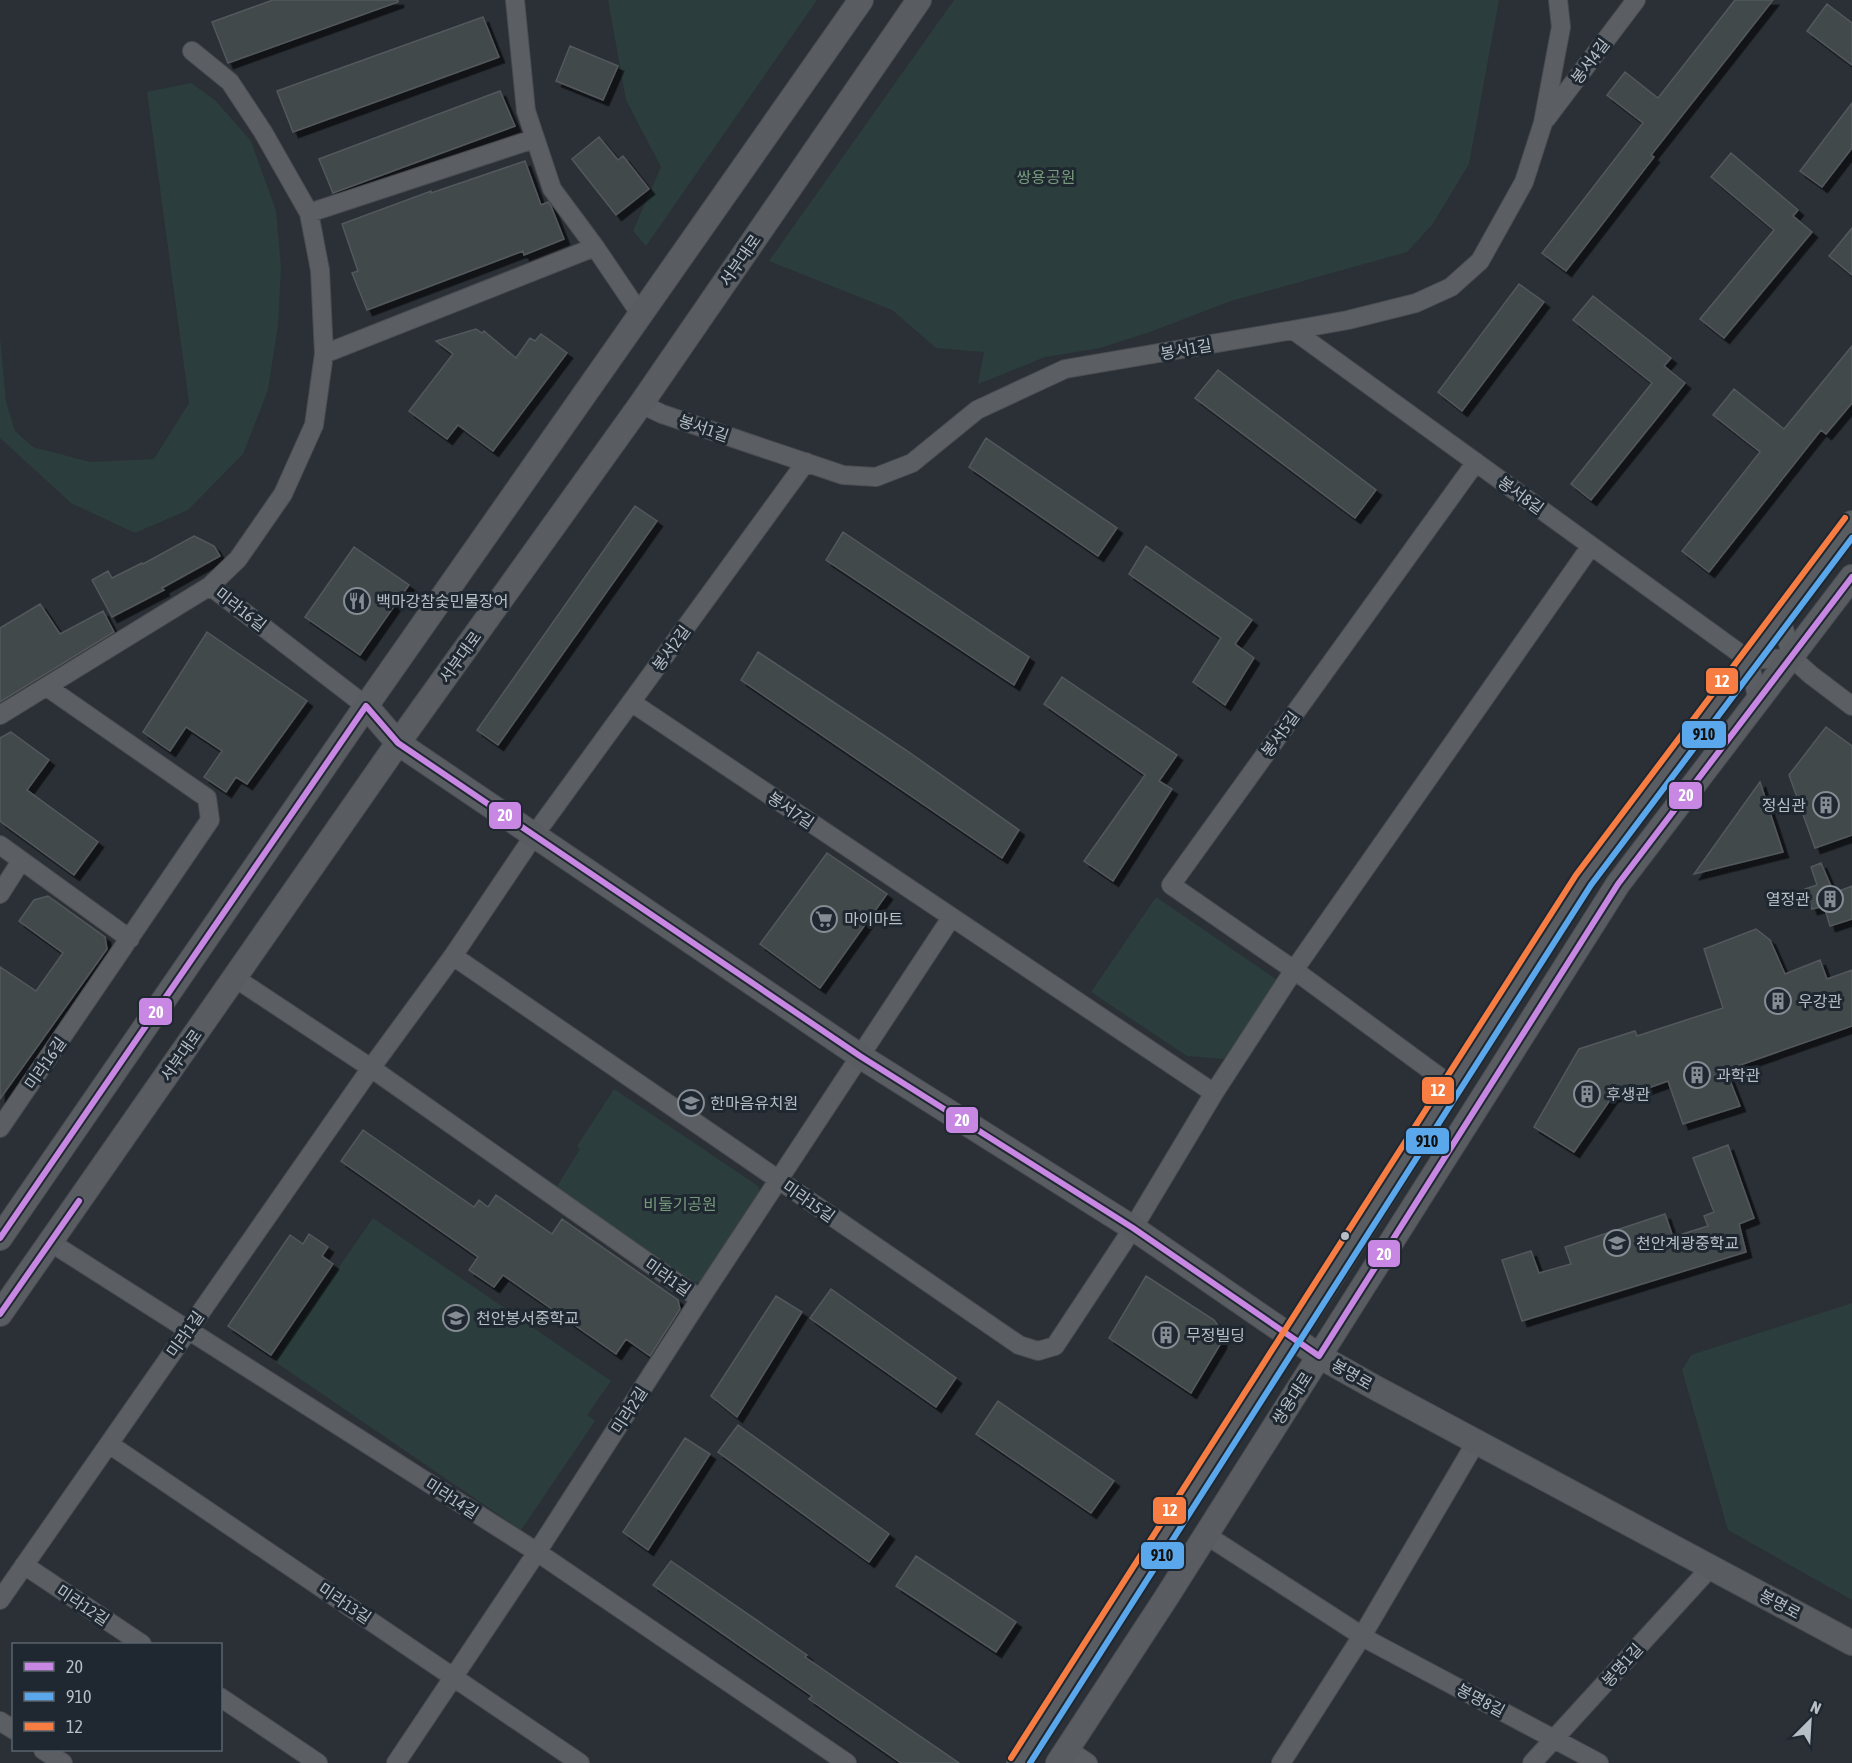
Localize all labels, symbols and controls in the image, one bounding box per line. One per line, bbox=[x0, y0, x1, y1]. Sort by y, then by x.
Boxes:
street label: 봉서4길 bbox=[1567, 35, 1613, 87]
park label: 쌍용공원 bbox=[1017, 168, 1075, 186]
street label: 서부대로 bbox=[716, 230, 764, 289]
street label: 봉서1길 bbox=[1159, 336, 1213, 362]
street label: 봉서1길 bbox=[677, 411, 731, 445]
street label: 봉서8길 bbox=[1495, 473, 1547, 517]
street label: 미라16길 bbox=[212, 584, 270, 634]
restaurant icon: 백마강참숯민물장어 bbox=[342, 586, 372, 616]
place label: 백마강참숯민물장어 bbox=[376, 592, 508, 610]
street label: 봉서2길 bbox=[649, 622, 693, 674]
street label: 서부대로 bbox=[435, 628, 485, 686]
line badge: 12 bbox=[1705, 667, 1739, 695]
text: 12 bbox=[1714, 672, 1730, 690]
street label: 봉서5길 bbox=[1258, 708, 1302, 760]
line badge: 910 bbox=[1681, 720, 1727, 749]
text: 910 bbox=[1693, 725, 1716, 743]
line badge: 20 bbox=[1668, 781, 1703, 810]
text: 20 bbox=[1678, 786, 1694, 804]
street label: 봉서7길 bbox=[765, 788, 817, 832]
building icon: 정심관 bbox=[1811, 790, 1841, 820]
place label: 정심관 bbox=[1762, 796, 1806, 814]
line badge: 20 bbox=[488, 801, 522, 830]
text: 20 bbox=[497, 806, 513, 824]
building icon: 열정관 bbox=[1815, 884, 1845, 914]
place label: 열정관 bbox=[1766, 890, 1810, 908]
supermarket icon: 마이마트 bbox=[809, 904, 839, 934]
place label: 마이마트 bbox=[844, 910, 903, 928]
building icon: 우강관 bbox=[1763, 986, 1793, 1016]
place label: 우강관 bbox=[1798, 992, 1842, 1010]
line badge: 20 bbox=[138, 997, 173, 1026]
text: 20 bbox=[148, 1003, 164, 1021]
street label: 서부대로 bbox=[157, 1025, 205, 1084]
street label: 미라16길 bbox=[21, 1034, 69, 1092]
building icon: 과학관 bbox=[1682, 1060, 1712, 1090]
place label: 과학관 bbox=[1716, 1066, 1760, 1084]
line badge: 12 bbox=[1421, 1076, 1455, 1105]
building icon: 후생관 bbox=[1572, 1079, 1602, 1109]
text: 12 bbox=[1430, 1081, 1446, 1099]
place label: 후생관 bbox=[1606, 1085, 1650, 1103]
school or university icon: 한마음유치원 bbox=[676, 1088, 706, 1118]
place label: 한마음유치원 bbox=[710, 1094, 798, 1112]
line badge: 20 bbox=[945, 1106, 979, 1134]
text: 20 bbox=[954, 1111, 970, 1129]
line badge: 910 bbox=[1405, 1127, 1450, 1155]
text: 910 bbox=[1416, 1132, 1439, 1150]
street label: 미라15길 bbox=[780, 1177, 838, 1225]
park label: 비둘기공원 bbox=[643, 1195, 717, 1213]
school or university icon: 천안계광중학교 bbox=[1602, 1228, 1632, 1258]
unlabelled marker bbox=[1339, 1230, 1351, 1242]
place label: 천안계광중학교 bbox=[1636, 1234, 1739, 1252]
line badge: 20 bbox=[1367, 1239, 1401, 1268]
text: 20 bbox=[1376, 1245, 1392, 1263]
street label: 미라1길 bbox=[642, 1255, 694, 1299]
school or university icon: 천안봉서중학교 bbox=[441, 1303, 471, 1333]
street label: 미라1길 bbox=[163, 1308, 207, 1360]
place label: 천안봉서중학교 bbox=[476, 1309, 579, 1327]
building icon: 무정빌딩 bbox=[1151, 1320, 1181, 1350]
place label: 무정빌딩 bbox=[1186, 1326, 1245, 1344]
street label: 봉명로 bbox=[1328, 1355, 1376, 1393]
street label: 쌍용대로 bbox=[1268, 1368, 1316, 1428]
street label: 미라2길 bbox=[607, 1383, 651, 1437]
street label: 미라14길 bbox=[422, 1474, 482, 1522]
line badge: 12 bbox=[1152, 1496, 1187, 1525]
text: 12 bbox=[1162, 1501, 1178, 1519]
line badge: 910 bbox=[1140, 1541, 1185, 1570]
text: 910 bbox=[1151, 1546, 1174, 1564]
street label: 미라13길 bbox=[315, 1579, 375, 1627]
street label: 미라12길 bbox=[53, 1581, 113, 1629]
street label: 봉명로 bbox=[1756, 1586, 1804, 1622]
street label: 봉명1길 bbox=[1598, 1640, 1646, 1690]
legend bbox=[12, 1643, 222, 1751]
text: 20 bbox=[66, 1656, 83, 1677]
street label: 봉명8길 bbox=[1454, 1680, 1508, 1720]
text: 910 bbox=[66, 1686, 91, 1707]
north arrow bbox=[1780, 1691, 1840, 1751]
text: N bbox=[1808, 1697, 1824, 1717]
text: 12 bbox=[66, 1716, 83, 1737]

